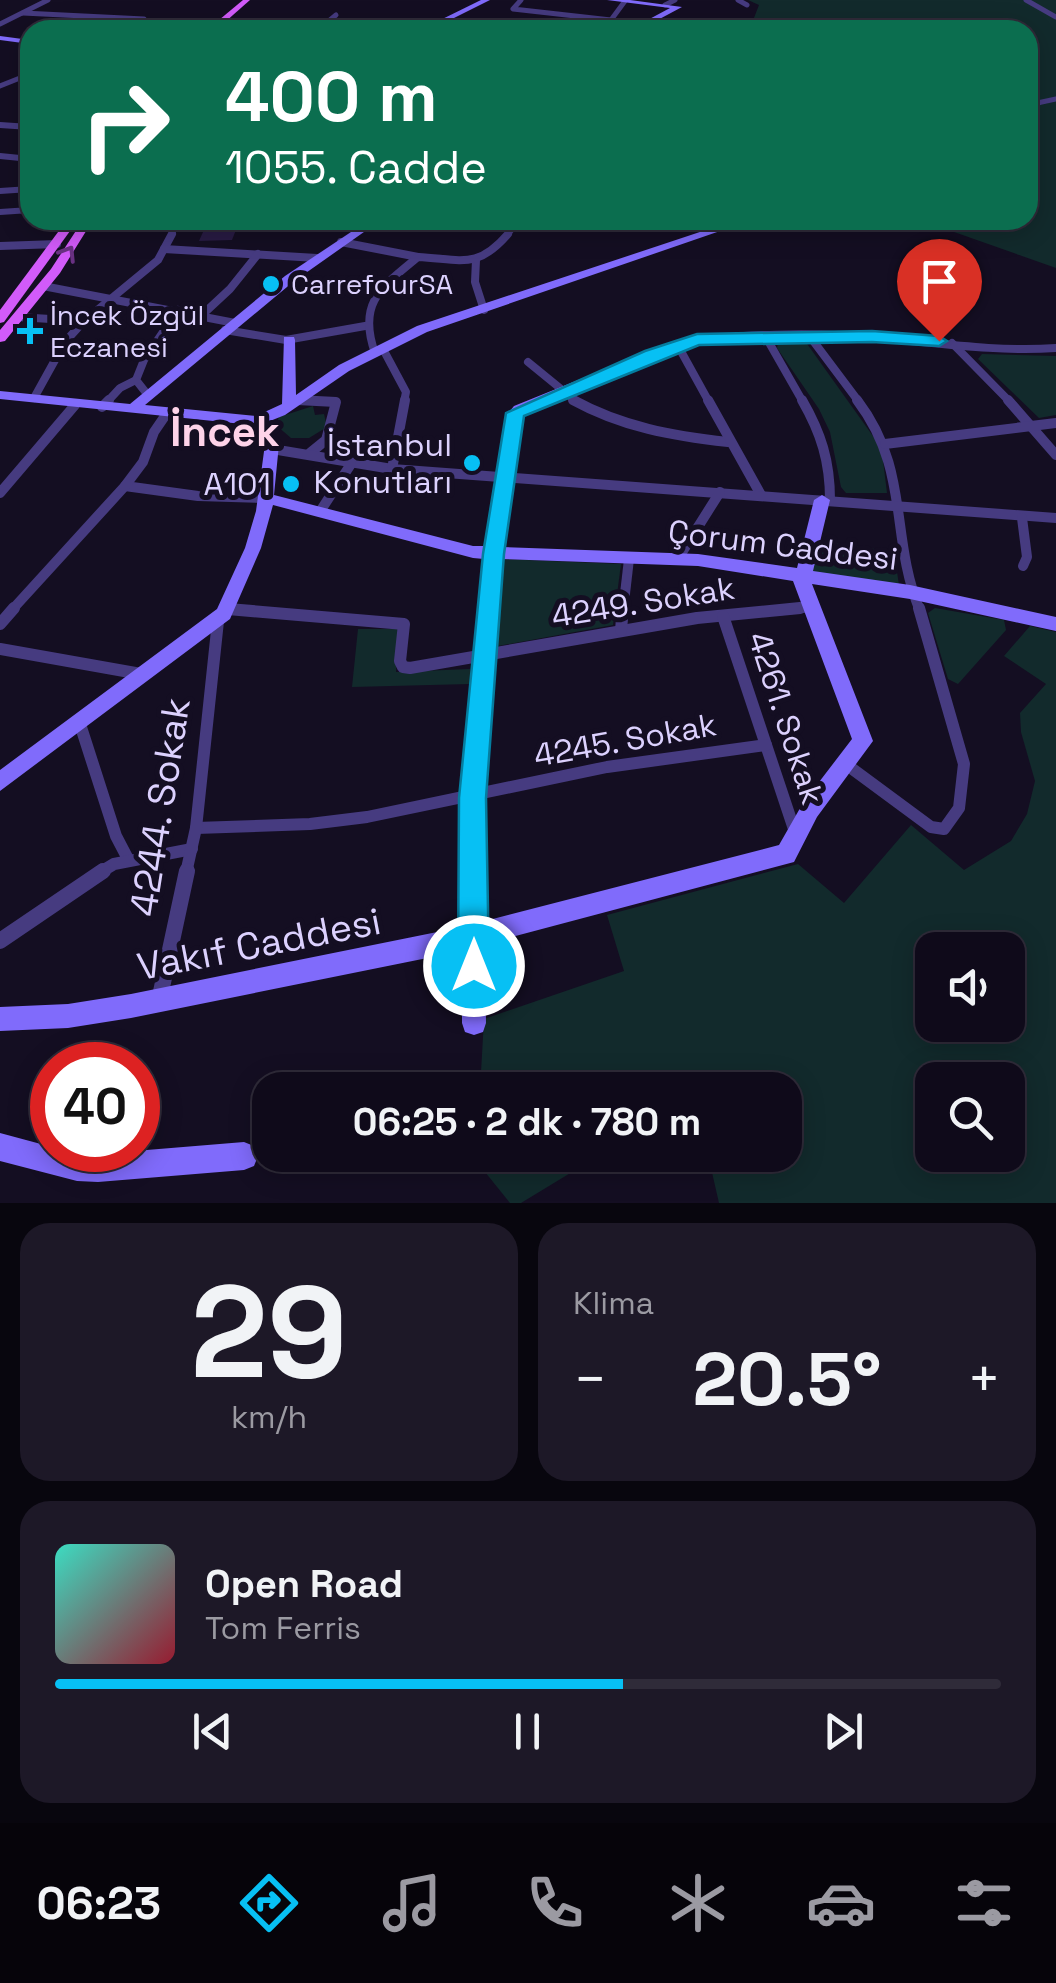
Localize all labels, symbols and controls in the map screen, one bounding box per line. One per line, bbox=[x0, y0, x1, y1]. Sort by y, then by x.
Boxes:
text: 400 m bbox=[225, 52, 438, 141]
icon: right bbox=[60, 60, 190, 190]
text: 1055. Cadde bbox=[225, 139, 487, 196]
pin bbox=[897, 239, 982, 342]
one-way arrow bbox=[55, 246, 74, 264]
icon: arrive bbox=[912, 254, 967, 309]
place label: CarrefourSA bbox=[291, 266, 453, 302]
marker: CarrefourSA bbox=[260, 273, 282, 295]
place label: İncek Özgül Eczanesi bbox=[50, 297, 204, 365]
marker: İncek Özgül Eczanesi bbox=[19, 320, 41, 342]
district label: İncek bbox=[170, 405, 280, 458]
place label: İstanbul Konutları bbox=[314, 425, 452, 502]
marker: İstanbul Konutları bbox=[461, 452, 483, 474]
place label: A101 bbox=[204, 464, 271, 504]
marker: A101 bbox=[280, 473, 302, 495]
street label: Çorum Caddesi bbox=[666, 511, 900, 579]
street label: 4249. Sokak bbox=[549, 568, 737, 636]
street label: 4261. Sokak bbox=[739, 627, 833, 809]
street label: 4244. Sokak bbox=[119, 694, 201, 920]
street label: 4245. Sokak bbox=[531, 704, 719, 776]
street label: Vakıf Caddesi bbox=[133, 897, 385, 991]
position arrow bbox=[422, 914, 526, 1018]
map controls bbox=[915, 932, 1025, 1172]
button: sound bbox=[915, 932, 1025, 1042]
speed limit sign: 40 bbox=[30, 1042, 160, 1172]
button: search bbox=[915, 1062, 1025, 1172]
text: 06:25 · 2 dk · 780 m bbox=[353, 1098, 701, 1146]
text: 29 bbox=[190, 1249, 348, 1415]
text: Klima bbox=[573, 1283, 654, 1323]
text: 20.5° bbox=[692, 1331, 882, 1427]
text: − bbox=[573, 1344, 607, 1414]
text: + bbox=[967, 1344, 1001, 1414]
text: km/h bbox=[231, 1397, 307, 1437]
text: Open Road bbox=[205, 1560, 403, 1608]
text: Tom Ferris bbox=[205, 1608, 361, 1648]
icon: previous bbox=[185, 1704, 240, 1759]
icon: pause bbox=[500, 1704, 555, 1759]
icon: next bbox=[816, 1704, 871, 1759]
icon: directions bbox=[234, 1868, 304, 1938]
icon: music bbox=[377, 1868, 447, 1938]
icon: phone bbox=[520, 1868, 590, 1938]
icon: climate bbox=[663, 1868, 733, 1938]
icon: car bbox=[806, 1868, 876, 1938]
icon: filters bbox=[949, 1868, 1019, 1938]
text: 06:23 bbox=[37, 1875, 161, 1932]

